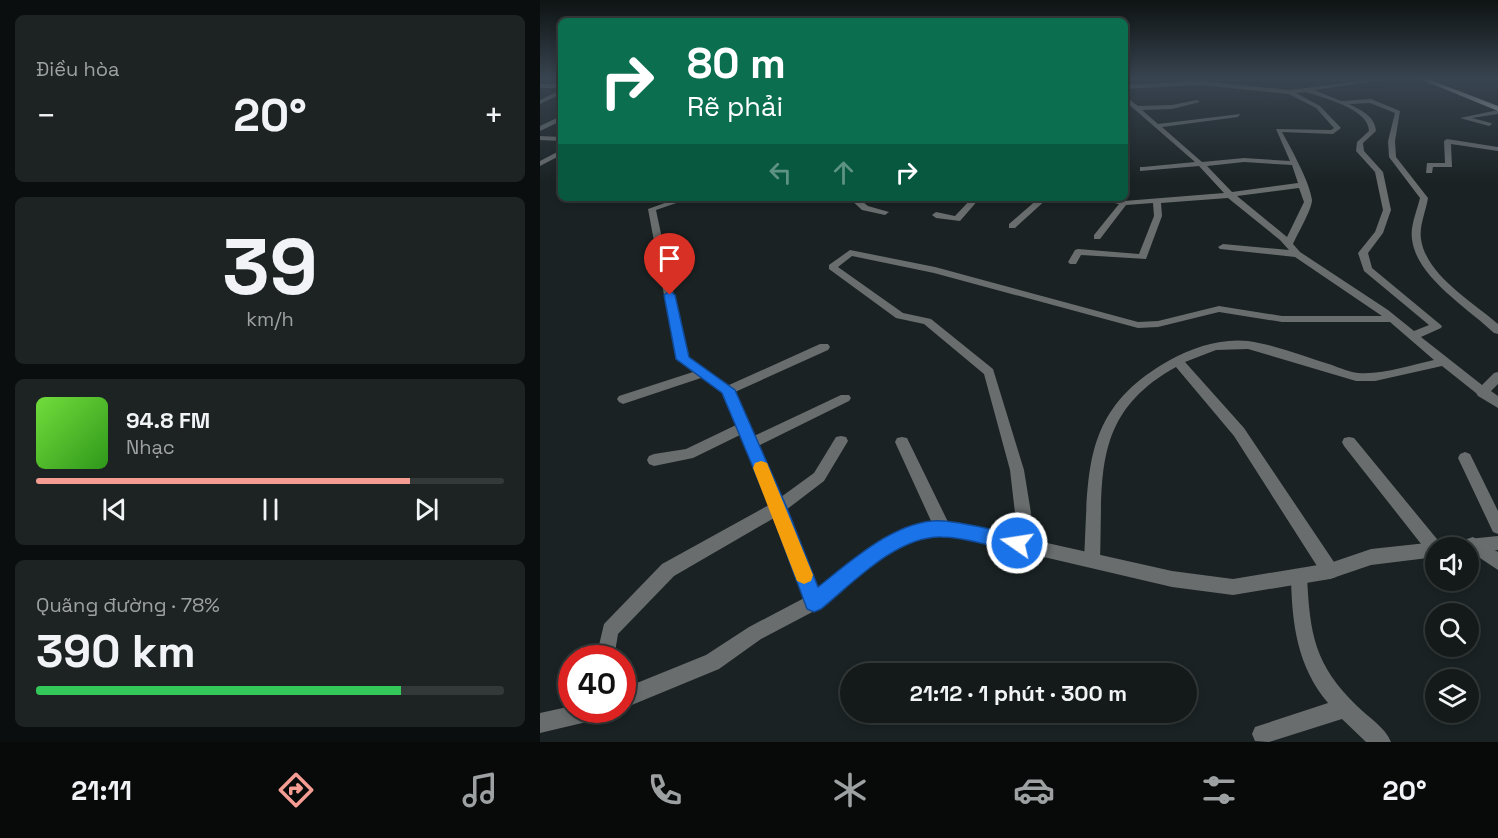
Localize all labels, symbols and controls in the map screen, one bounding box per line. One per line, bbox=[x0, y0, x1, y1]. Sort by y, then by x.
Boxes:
text: 80 m bbox=[687, 37, 786, 90]
icon: right bbox=[588, 42, 666, 120]
text: Điều hòa bbox=[36, 56, 120, 82]
text: 20° bbox=[233, 87, 307, 144]
text: Rẽ phải bbox=[687, 89, 783, 124]
text: − bbox=[36, 95, 56, 137]
text: + bbox=[484, 95, 504, 137]
icon: left bbox=[764, 156, 797, 189]
icon: ahead bbox=[827, 156, 860, 189]
icon: right bbox=[890, 156, 923, 189]
text: 39 bbox=[222, 217, 318, 317]
pin bbox=[644, 233, 695, 295]
icon: arrive bbox=[653, 242, 686, 275]
text: km/h bbox=[246, 306, 294, 332]
text: 94.8 FM bbox=[126, 406, 210, 434]
text: Nhạc bbox=[126, 434, 175, 460]
icon: previous bbox=[98, 493, 131, 526]
icon: pause bbox=[254, 493, 287, 526]
icon: next bbox=[410, 493, 443, 526]
position arrow bbox=[985, 511, 1049, 575]
map controls bbox=[1425, 537, 1479, 723]
button: sound bbox=[1425, 537, 1479, 591]
text: Quãng đường · 78% bbox=[36, 592, 220, 618]
button: search bbox=[1425, 603, 1479, 657]
text: 390 km bbox=[36, 623, 196, 680]
speed limit sign: 40 bbox=[558, 645, 636, 723]
button: layers bbox=[1425, 669, 1479, 723]
text: 21:12 · 1 phút · 300 m bbox=[910, 679, 1127, 707]
icon: directions bbox=[275, 769, 317, 811]
icon: music bbox=[459, 769, 501, 811]
icon: phone bbox=[644, 769, 686, 811]
icon: climate bbox=[829, 769, 871, 811]
icon: car bbox=[1013, 769, 1055, 811]
icon: filters bbox=[1198, 769, 1240, 811]
text: 21:11 bbox=[71, 773, 132, 808]
text: 20° bbox=[1382, 773, 1427, 808]

